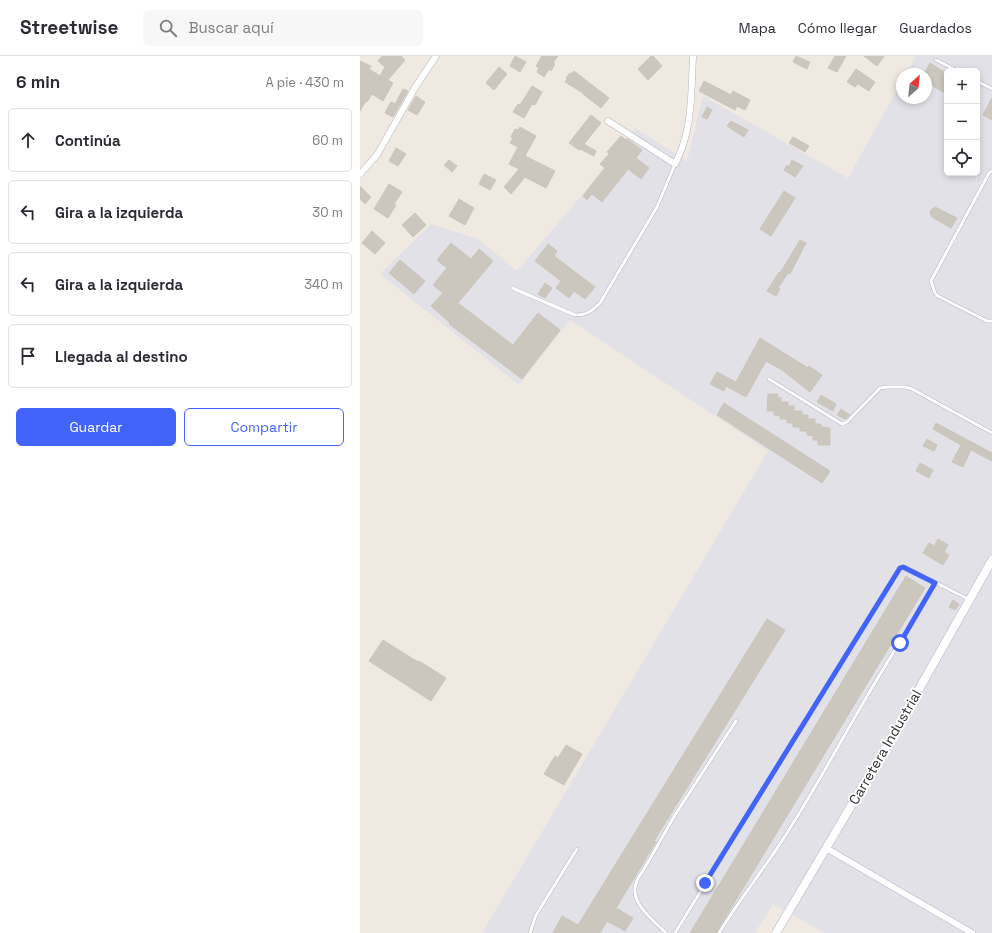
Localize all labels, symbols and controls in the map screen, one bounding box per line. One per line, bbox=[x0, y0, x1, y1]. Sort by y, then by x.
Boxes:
search box bbox=[143, 10, 423, 46]
text: Streetwise bbox=[20, 15, 119, 40]
icon: search bbox=[157, 17, 179, 39]
text: Buscar aquí bbox=[189, 18, 274, 37]
text: Mapa bbox=[739, 19, 776, 37]
text: Cómo llegar bbox=[798, 19, 877, 37]
text: Guardados bbox=[899, 19, 972, 37]
north arrow bbox=[896, 68, 932, 104]
map controls bbox=[944, 68, 980, 176]
button: + bbox=[944, 68, 980, 104]
text: 6 min bbox=[16, 71, 60, 93]
text: A pie · 430 m bbox=[265, 74, 344, 91]
button: − bbox=[944, 104, 980, 140]
icon: ahead bbox=[17, 129, 39, 151]
text: Continúa bbox=[55, 131, 121, 150]
text: 60 m bbox=[312, 132, 343, 149]
button: locate bbox=[944, 140, 980, 176]
icon: left bbox=[17, 201, 39, 223]
text: Gira a la izquierda bbox=[55, 203, 183, 222]
text: 30 m bbox=[312, 204, 343, 221]
icon: left bbox=[17, 273, 39, 295]
text: Gira a la izquierda bbox=[55, 275, 183, 294]
text: 340 m bbox=[304, 276, 343, 293]
icon: arrive bbox=[17, 345, 39, 367]
text: Llegada al destino bbox=[55, 347, 188, 366]
button: Guardar bbox=[16, 408, 176, 446]
button: Compartir bbox=[184, 408, 344, 446]
route start bbox=[891, 634, 909, 652]
street label: Carretera Industrial bbox=[845, 686, 925, 808]
route end bbox=[696, 874, 714, 892]

